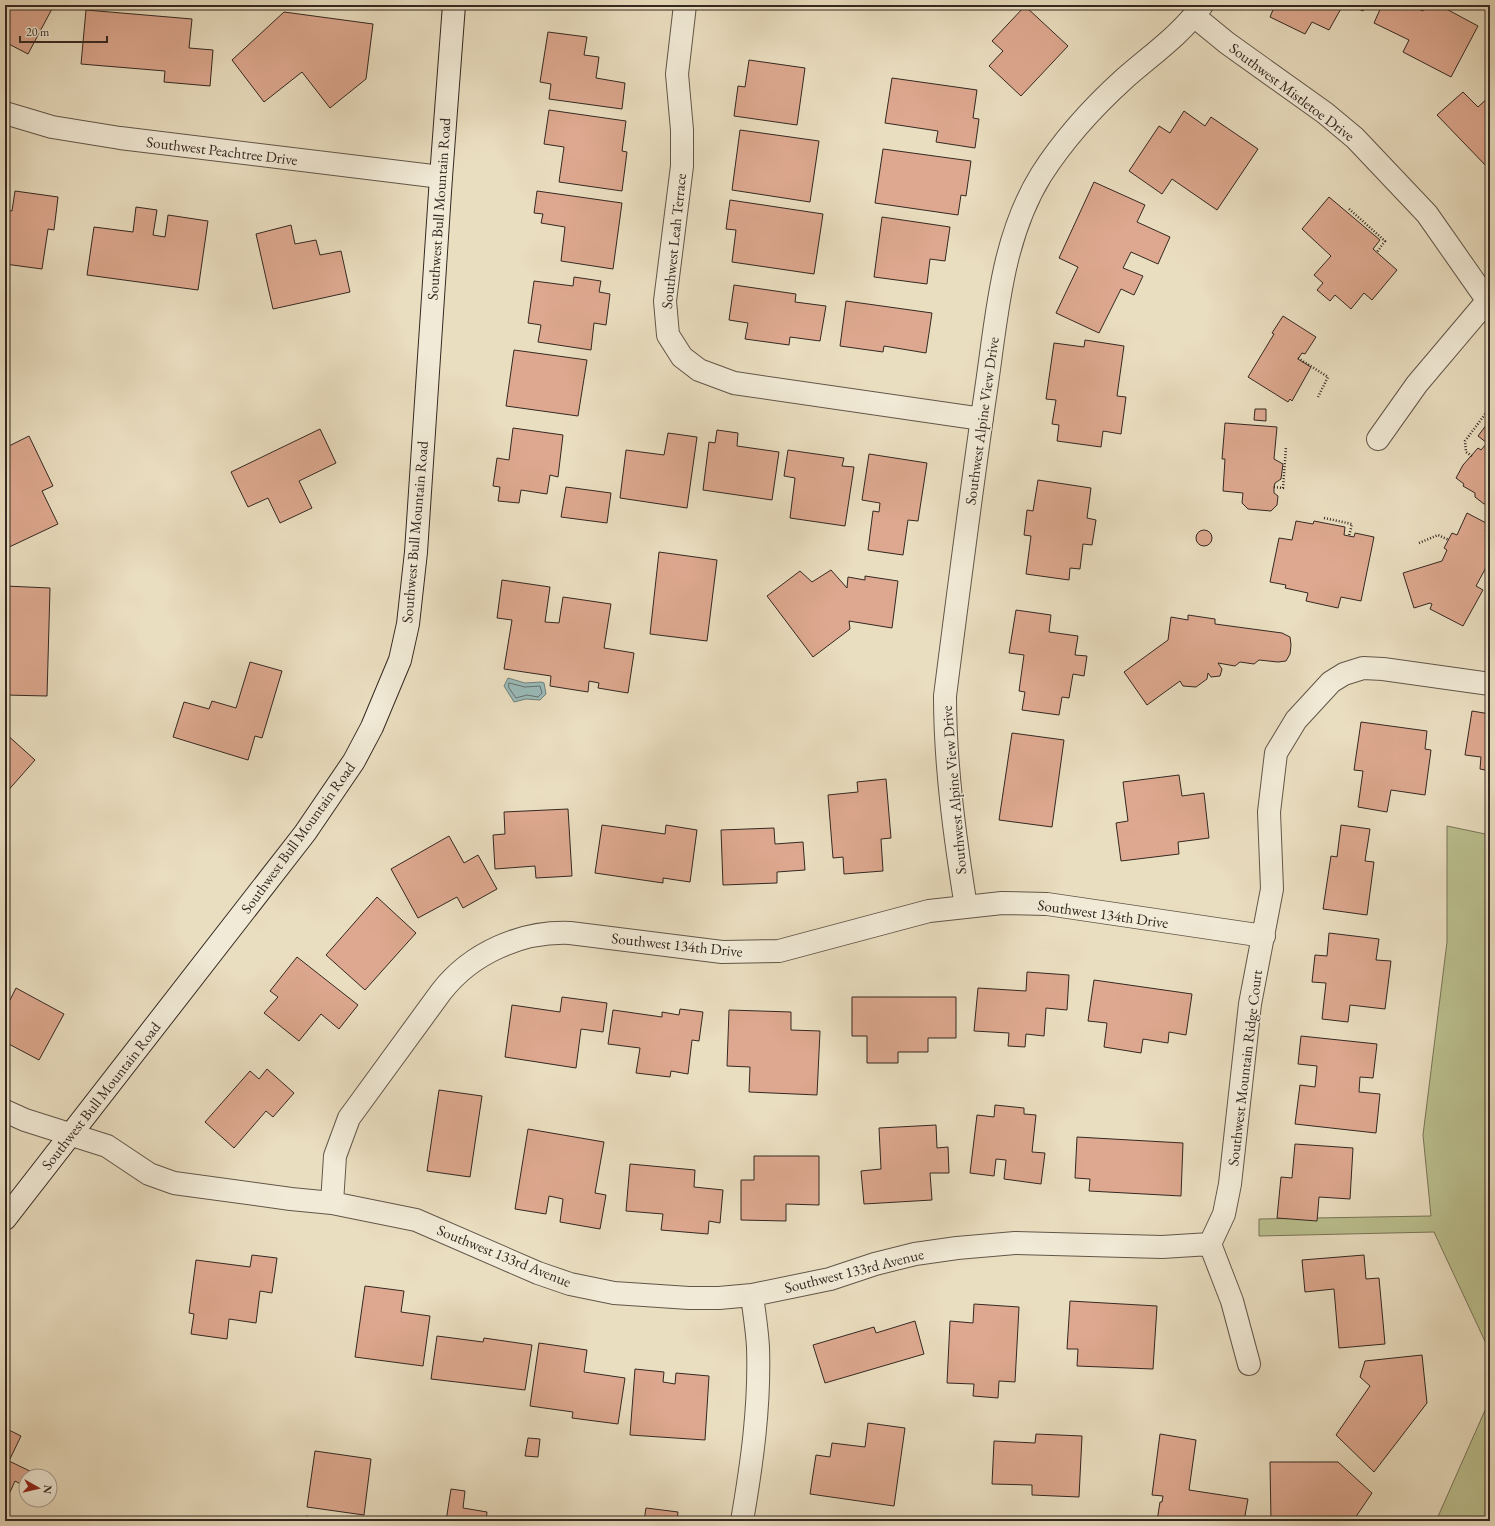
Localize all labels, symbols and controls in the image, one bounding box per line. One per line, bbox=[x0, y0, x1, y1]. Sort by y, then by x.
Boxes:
scale bar bbox=[20, 18, 107, 44]
text: 20 m bbox=[26, 24, 50, 40]
street label: Southwest Mistletoe Drive bbox=[1226, 38, 1359, 145]
street label: Southwest Bull Mountain Road bbox=[423, 117, 454, 301]
street label: Southwest Peachtree Drive bbox=[145, 132, 299, 169]
street label: Southwest Leah Terrace bbox=[657, 172, 690, 310]
street label: Southwest Alpine View Drive bbox=[960, 336, 1003, 506]
street label: Southwest Bull Mountain Road bbox=[397, 440, 432, 624]
street label: Southwest Alpine View Drive bbox=[937, 705, 970, 875]
street label: Southwest Bull Mountain Road bbox=[236, 758, 359, 917]
street label: Southwest 134th Drive bbox=[1037, 895, 1170, 932]
street label: Southwest 134th Drive bbox=[611, 928, 744, 961]
street label: Southwest Mountain Ridge Court bbox=[1223, 969, 1266, 1167]
street label: Southwest Bull Mountain Road bbox=[37, 1018, 165, 1174]
street label: Southwest 133rd Avenue bbox=[434, 1220, 574, 1291]
street label: Southwest 133rd Avenue bbox=[782, 1244, 926, 1297]
north arrow bbox=[18, 1468, 58, 1508]
text: N bbox=[40, 1484, 55, 1495]

